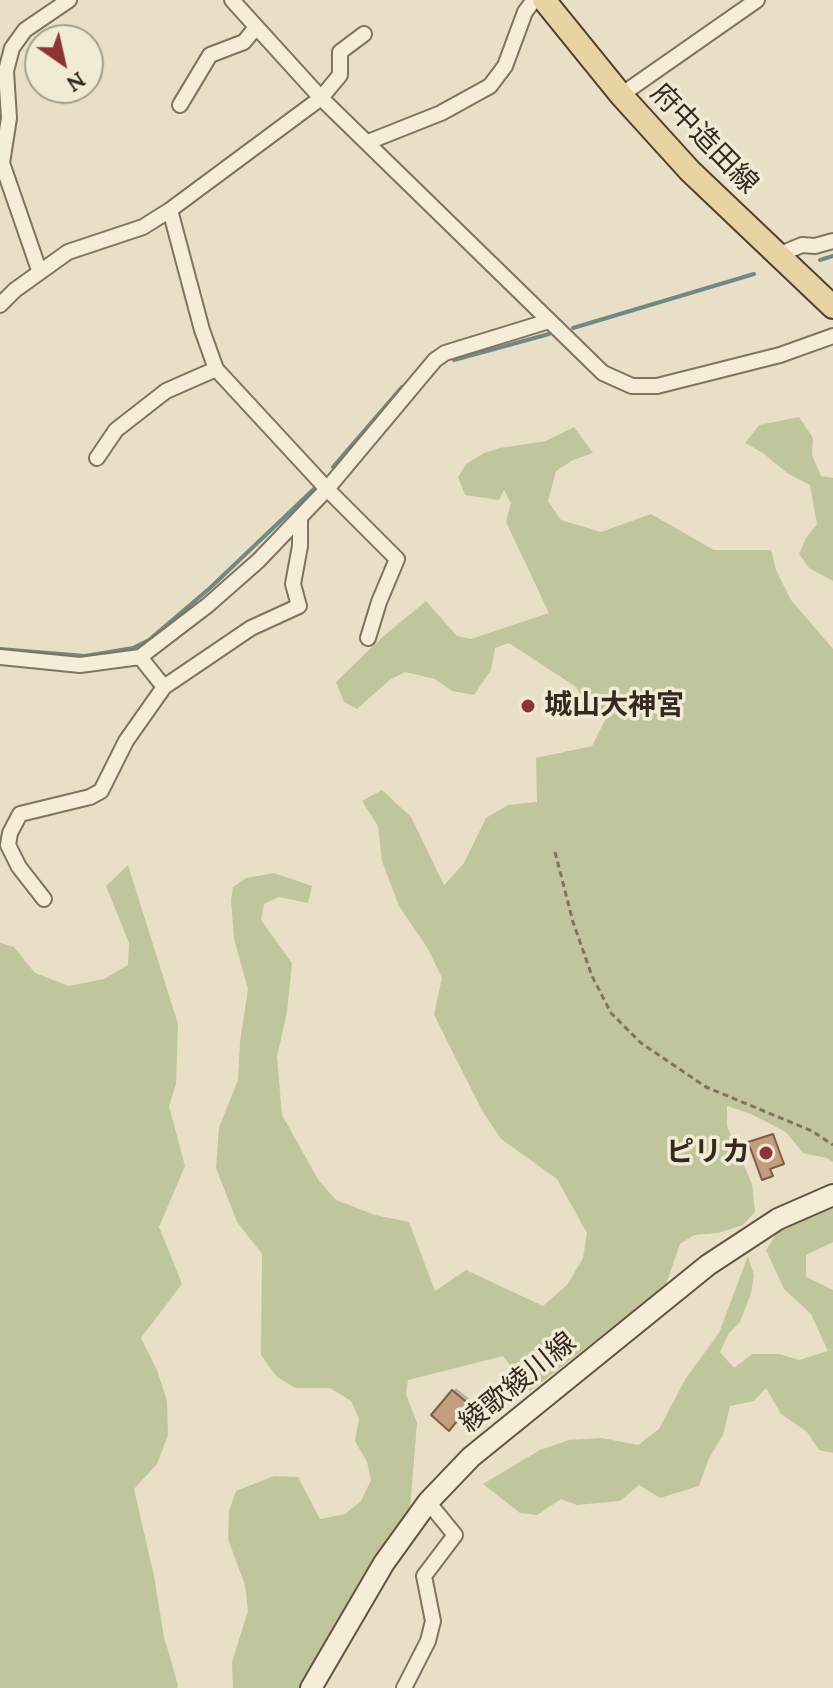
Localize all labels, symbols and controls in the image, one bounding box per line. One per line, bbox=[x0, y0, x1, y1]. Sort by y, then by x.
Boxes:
north arrow bbox=[24, 24, 104, 104]
text: N bbox=[61, 66, 91, 99]
street label: 府中造田線 bbox=[643, 77, 765, 201]
place label: 城山大神宮 bbox=[544, 689, 684, 723]
marker: 城山大神宮 bbox=[519, 697, 537, 715]
place label: ピリカ bbox=[666, 1136, 750, 1170]
marker: ピリカ bbox=[757, 1144, 775, 1162]
street label: 綾歌綾川線 bbox=[453, 1326, 583, 1440]

